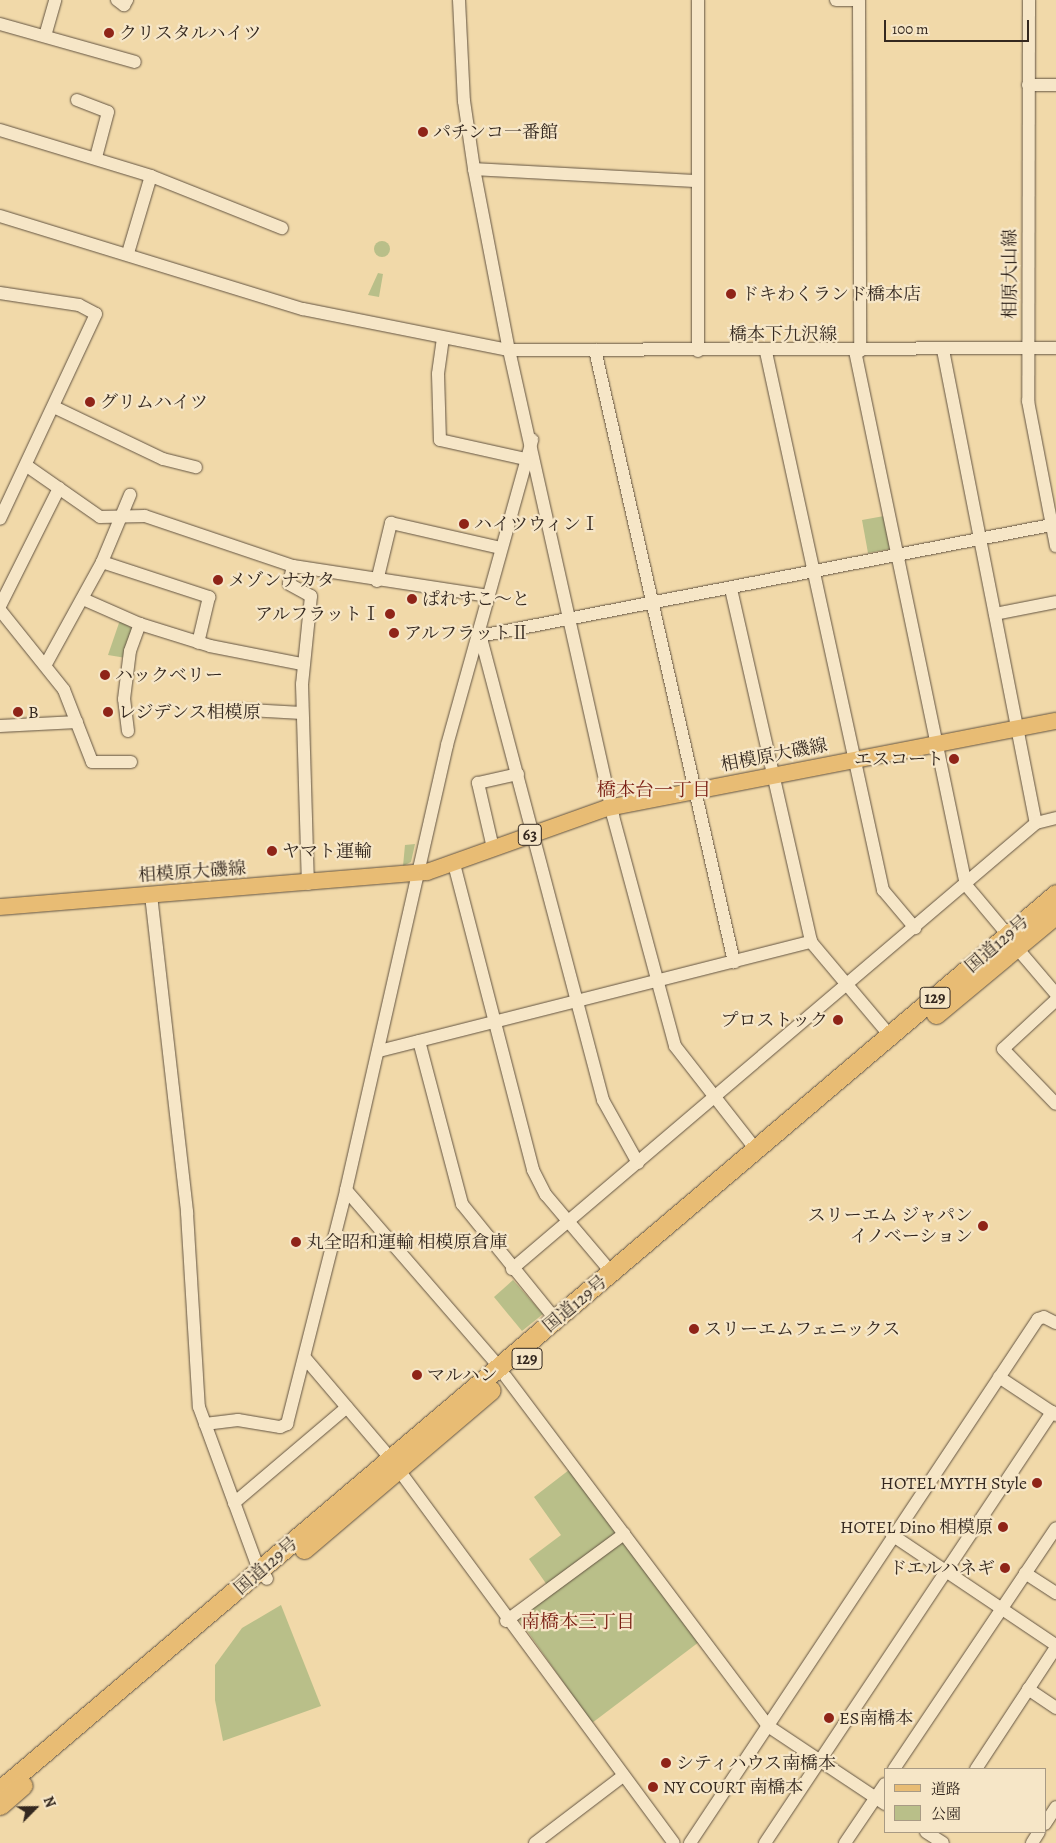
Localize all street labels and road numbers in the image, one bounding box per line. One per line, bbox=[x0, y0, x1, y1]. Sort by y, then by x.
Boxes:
street label: 相原大山線 bbox=[999, 229, 1021, 319]
street label: 橋本下九沢線 bbox=[729, 323, 837, 345]
street label: 相模原大磯線 bbox=[719, 734, 829, 776]
road number: 63 bbox=[518, 822, 542, 848]
street label: 相模原大磯線 bbox=[137, 857, 247, 887]
street label: 国道129号 bbox=[961, 911, 1033, 977]
road number: 129 bbox=[919, 984, 951, 1011]
street label: 国道129号 bbox=[539, 1271, 611, 1337]
road number: 129 bbox=[511, 1346, 543, 1372]
street label: 国道129号 bbox=[230, 1533, 302, 1599]

